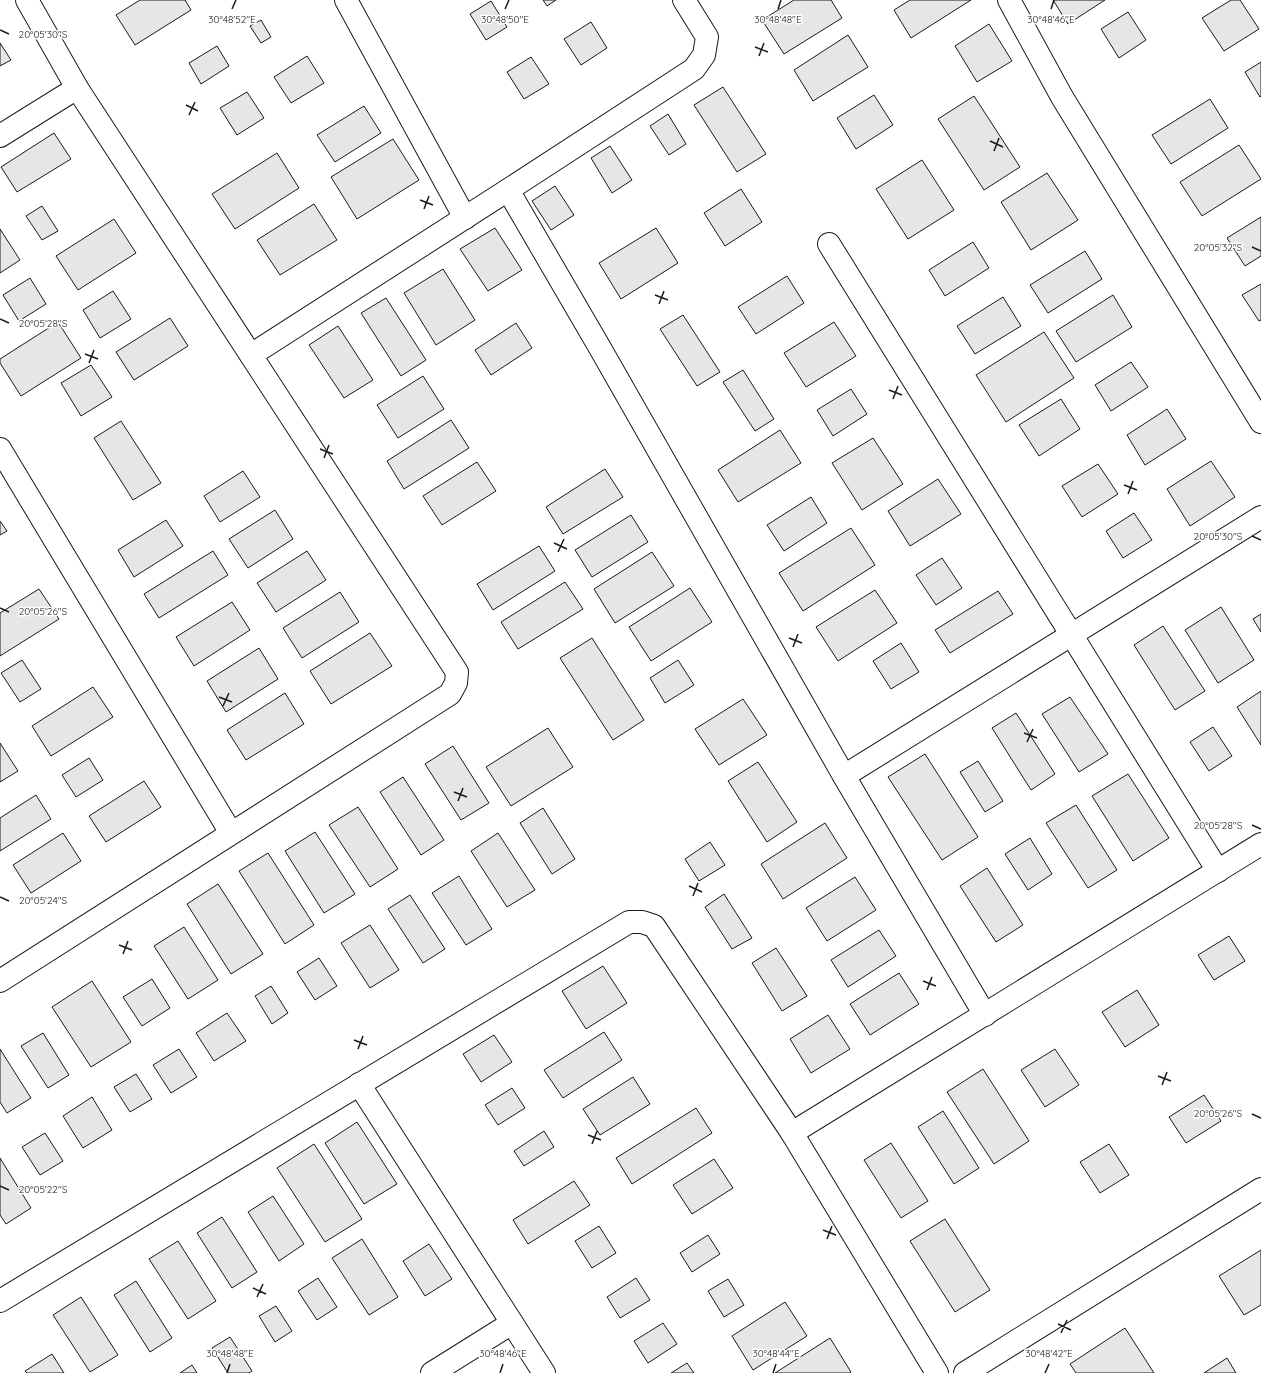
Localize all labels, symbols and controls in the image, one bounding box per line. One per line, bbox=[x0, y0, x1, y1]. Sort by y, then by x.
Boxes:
text: 30°48'52"E bbox=[208, 13, 256, 26]
text: 30°48'50"E bbox=[481, 13, 529, 26]
text: 30°48'48"E bbox=[754, 13, 802, 26]
text: 30°48'46"E bbox=[1027, 13, 1075, 26]
text: 20°05'30"S bbox=[19, 28, 68, 41]
text: 20°05'32"S bbox=[1194, 241, 1243, 254]
text: 20°05'28"S bbox=[19, 317, 68, 330]
text: 20°05'30"S bbox=[1194, 530, 1243, 543]
text: 20°05'26"S bbox=[19, 605, 68, 618]
text: 20°05'28"S bbox=[1194, 819, 1243, 832]
text: 20°05'24"S bbox=[19, 894, 68, 907]
text: 20°05'26"S bbox=[1194, 1107, 1243, 1120]
text: 20°05'22"S bbox=[19, 1183, 68, 1196]
text: 30°48'48"E bbox=[206, 1347, 254, 1360]
text: 30°48'46"E bbox=[479, 1347, 527, 1360]
text: 30°48'44"E bbox=[752, 1347, 800, 1360]
text: 30°48'42"E bbox=[1025, 1347, 1073, 1360]

